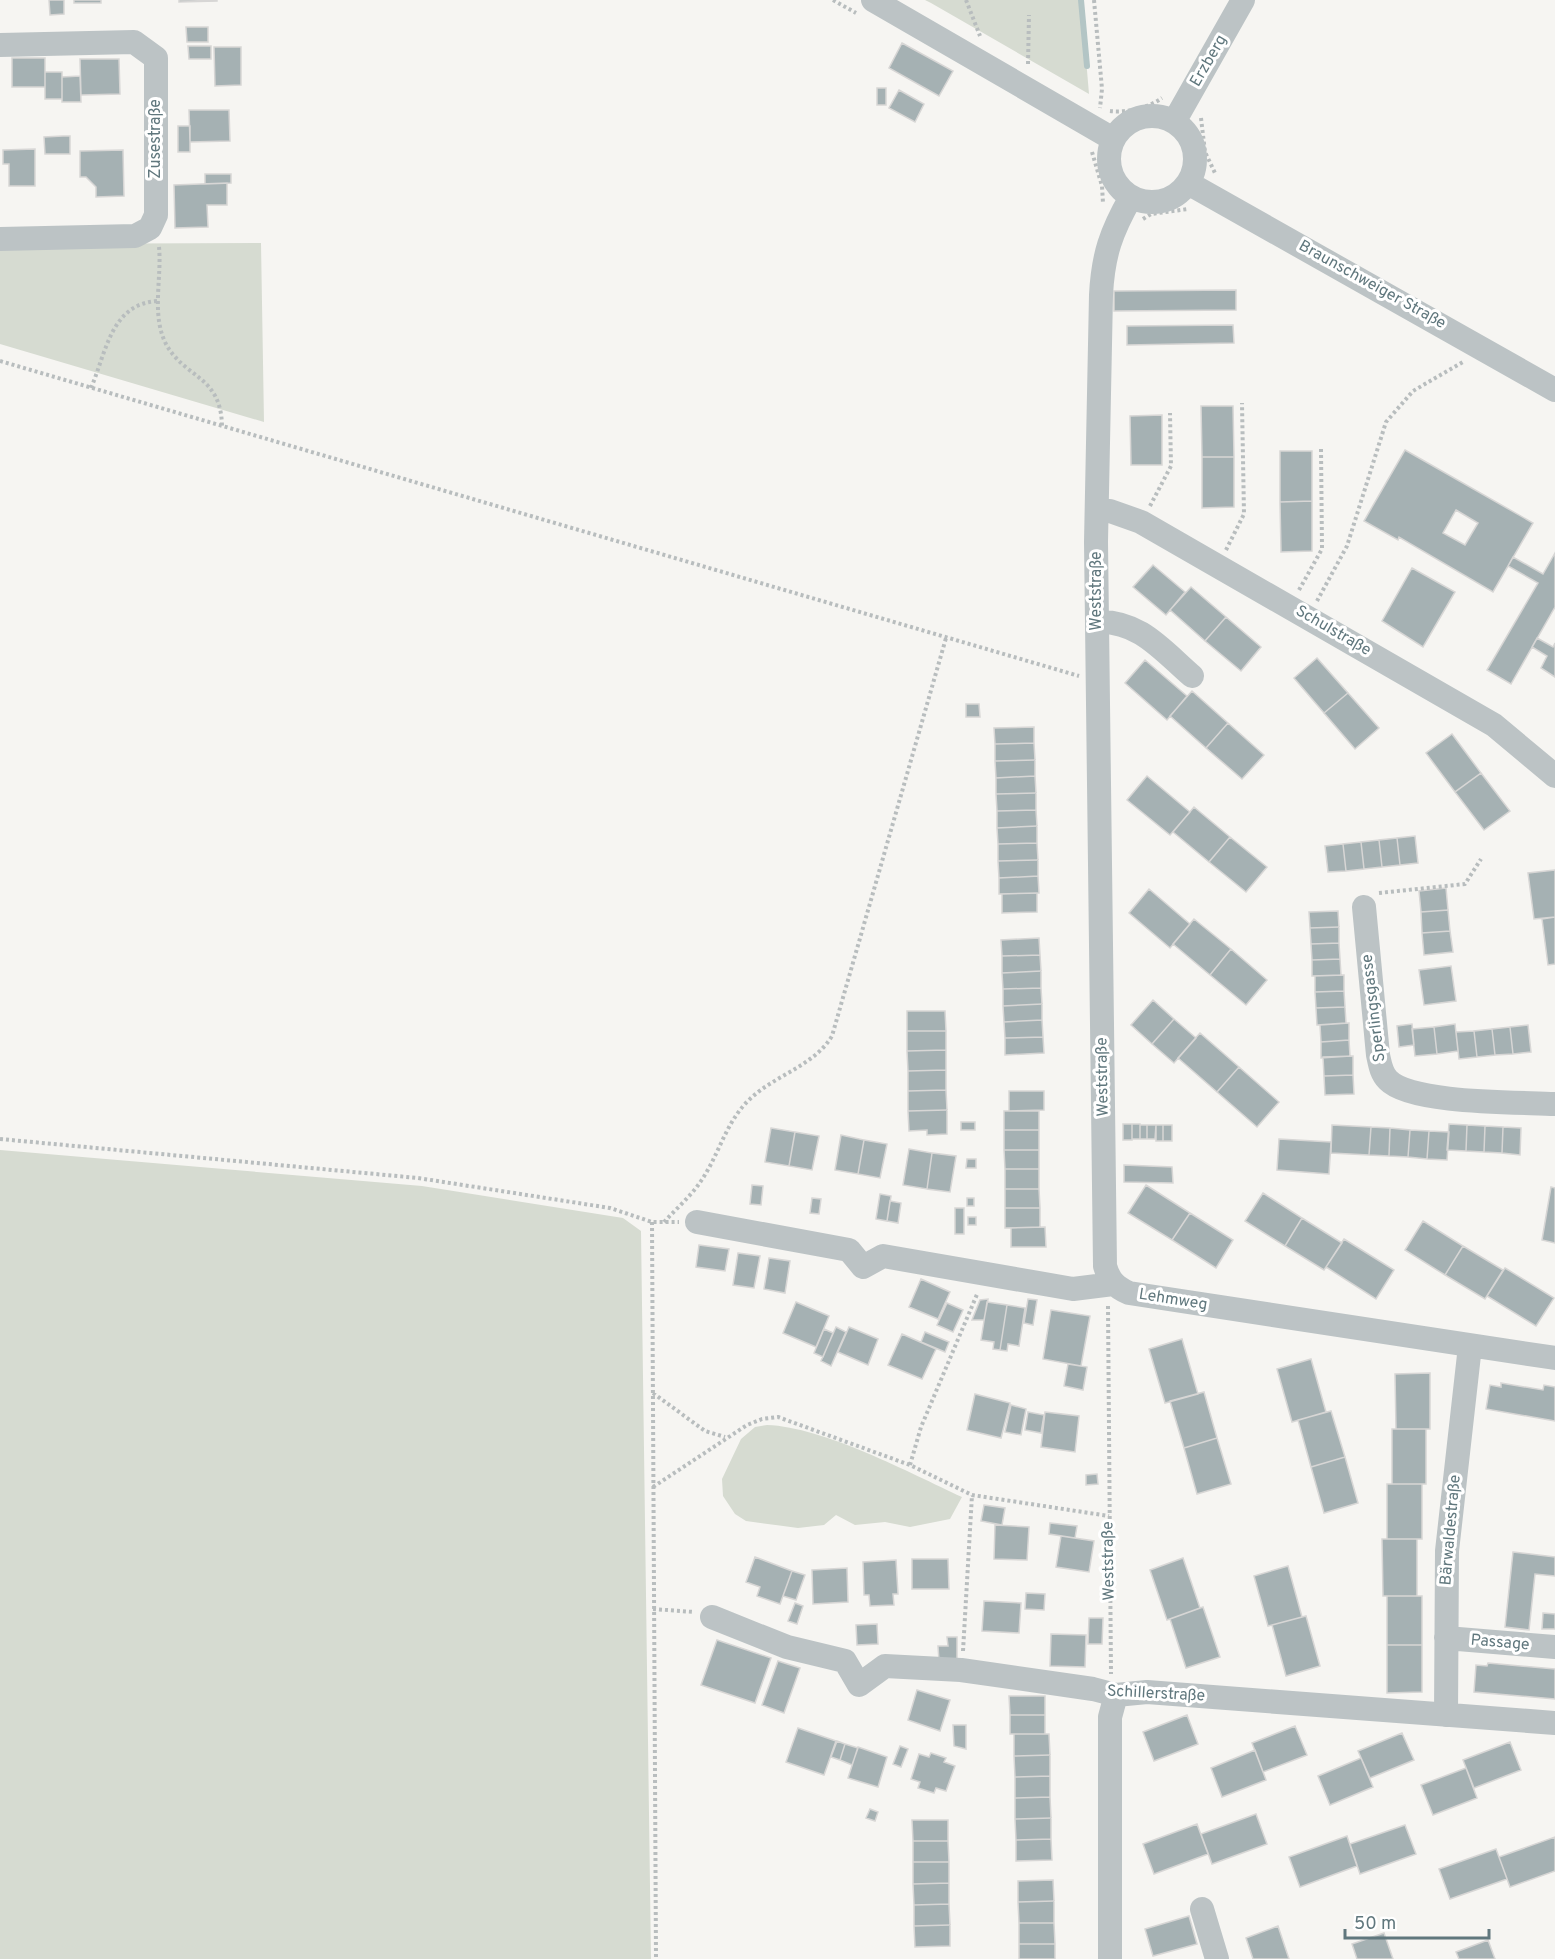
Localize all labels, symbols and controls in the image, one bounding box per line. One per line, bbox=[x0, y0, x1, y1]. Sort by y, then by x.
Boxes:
street label: Erzberg bbox=[1186, 32, 1232, 90]
street label: Zusestraße bbox=[146, 99, 166, 179]
street label: Braunschweiger Straße bbox=[1295, 236, 1449, 334]
street label: Weststraße bbox=[1087, 551, 1107, 631]
street label: Schulstraße bbox=[1292, 601, 1374, 661]
street label: Sperlingsgasse bbox=[1357, 953, 1391, 1063]
street label: Weststraße bbox=[1092, 1037, 1114, 1117]
street label: Lehmweg bbox=[1137, 1285, 1209, 1315]
street label: Bärwaldestraße bbox=[1436, 1474, 1466, 1586]
street label: Weststraße bbox=[1098, 1521, 1120, 1601]
street label: Passage bbox=[1470, 1630, 1530, 1656]
street label: Schillerstraße bbox=[1106, 1681, 1206, 1707]
scale bar bbox=[1345, 1902, 1489, 1940]
text: 50 m bbox=[1354, 1913, 1396, 1936]

